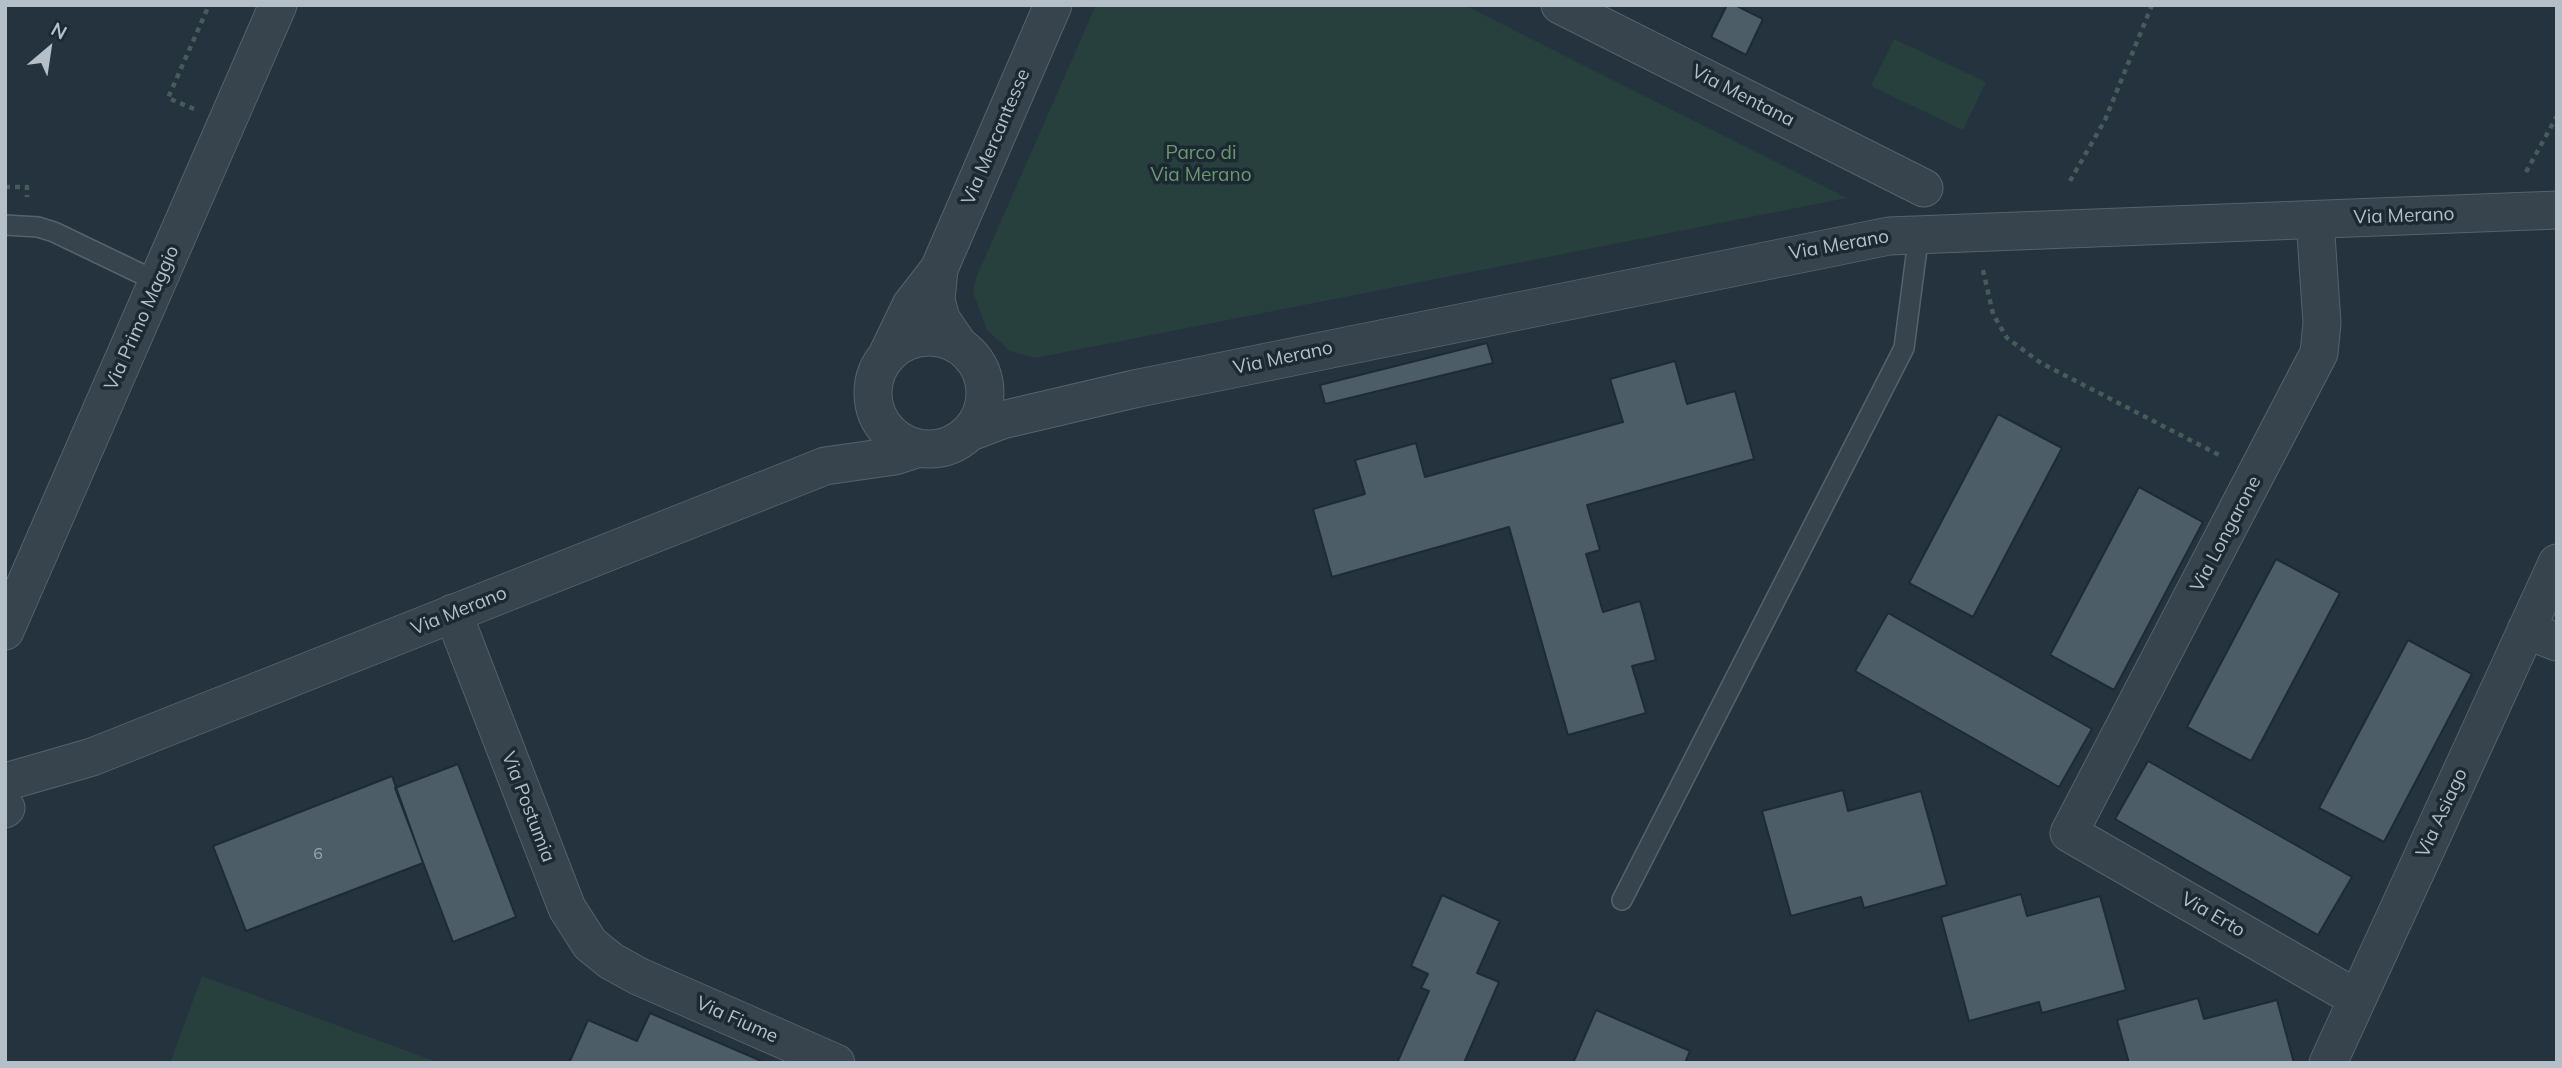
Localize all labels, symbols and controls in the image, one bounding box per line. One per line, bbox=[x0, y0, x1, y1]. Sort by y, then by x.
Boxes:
north arrow bbox=[14, 14, 84, 84]
text: N bbox=[47, 17, 71, 45]
street label: Via Mentana bbox=[1688, 60, 1798, 132]
street label: Via Mercantesse bbox=[957, 66, 1035, 208]
park label: Parco di Via Merano bbox=[1151, 142, 1251, 186]
street label: Via Merano bbox=[2353, 203, 2455, 229]
street label: Via Merano bbox=[1787, 225, 1891, 265]
street label: Via Primo Maggio bbox=[100, 242, 184, 394]
street label: Via Merano bbox=[1231, 336, 1335, 380]
street label: Via Longarone bbox=[2186, 472, 2266, 596]
street label: Via Merano bbox=[408, 582, 510, 640]
street label: Via Postumia bbox=[496, 749, 560, 865]
street label: Via Asiago bbox=[2411, 765, 2473, 861]
house number: 6 bbox=[313, 844, 323, 864]
street label: Via Erto bbox=[2177, 888, 2249, 942]
street label: Via Fiume bbox=[692, 992, 782, 1048]

